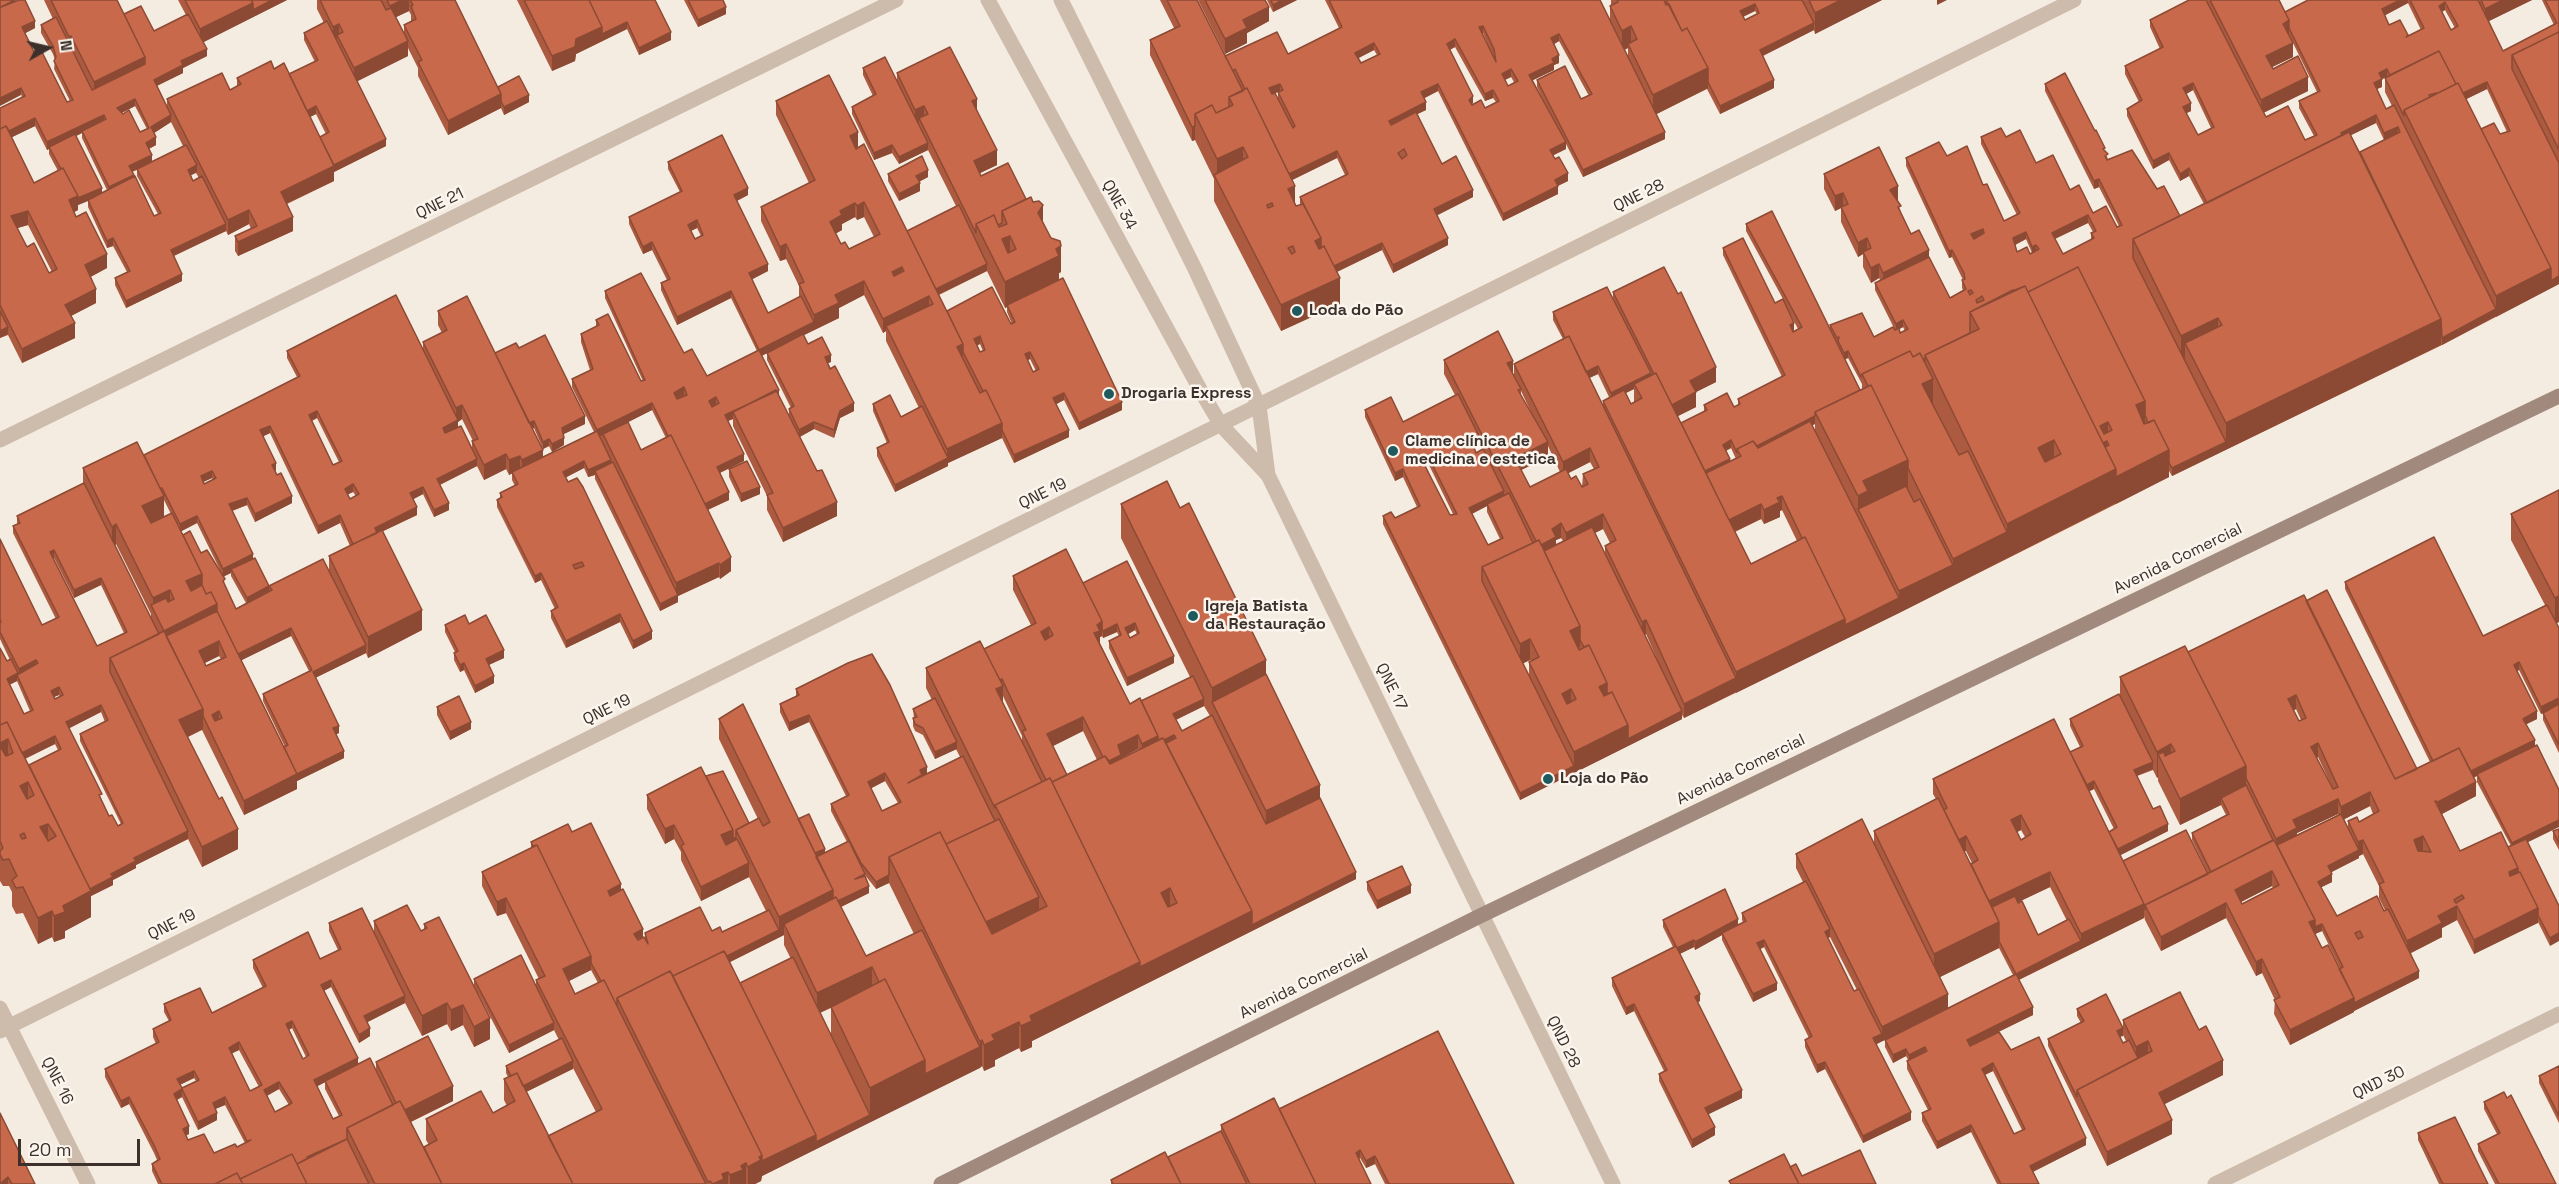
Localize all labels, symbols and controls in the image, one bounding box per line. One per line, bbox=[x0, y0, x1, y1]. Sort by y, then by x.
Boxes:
north arrow bbox=[18, 18, 78, 78]
text: N bbox=[55, 39, 77, 52]
street label: QNE 28 bbox=[1610, 176, 1668, 216]
street label: QNE 34 bbox=[1097, 177, 1141, 233]
street label: QNE 21 bbox=[413, 184, 467, 224]
place label: Loda do Pão bbox=[1309, 301, 1403, 321]
marker: Loda do Pão bbox=[1290, 304, 1304, 318]
place label: Drogaria Express bbox=[1121, 384, 1251, 404]
marker: Drogaria Express bbox=[1102, 387, 1116, 401]
place label: Clame clínica de medicina e estetica bbox=[1405, 432, 1556, 470]
marker: Clame clínica de medicina e estetica bbox=[1386, 444, 1400, 458]
street label: QNE 19 bbox=[1016, 474, 1070, 514]
street label: Avenida Comercial bbox=[2111, 520, 2245, 598]
place label: Igreja Batista da Restauração bbox=[1205, 597, 1326, 635]
marker: Igreja Batista da Restauração bbox=[1186, 609, 1200, 623]
street label: QNE 17 bbox=[1371, 660, 1411, 714]
street label: QNE 19 bbox=[580, 690, 634, 730]
street label: Avenida Comercial bbox=[1674, 731, 1808, 809]
place label: Loja do Pão bbox=[1560, 769, 1649, 789]
marker: Loja do Pão bbox=[1541, 772, 1555, 786]
street label: QNE 19 bbox=[145, 905, 199, 945]
street label: Avenida Comercial bbox=[1237, 945, 1371, 1023]
street label: QND 28 bbox=[1542, 1013, 1584, 1071]
street label: QNE 16 bbox=[37, 1054, 77, 1108]
street label: QND 30 bbox=[2350, 1062, 2408, 1104]
scale bar bbox=[21, 1127, 142, 1165]
text: 20 m bbox=[29, 1138, 72, 1161]

